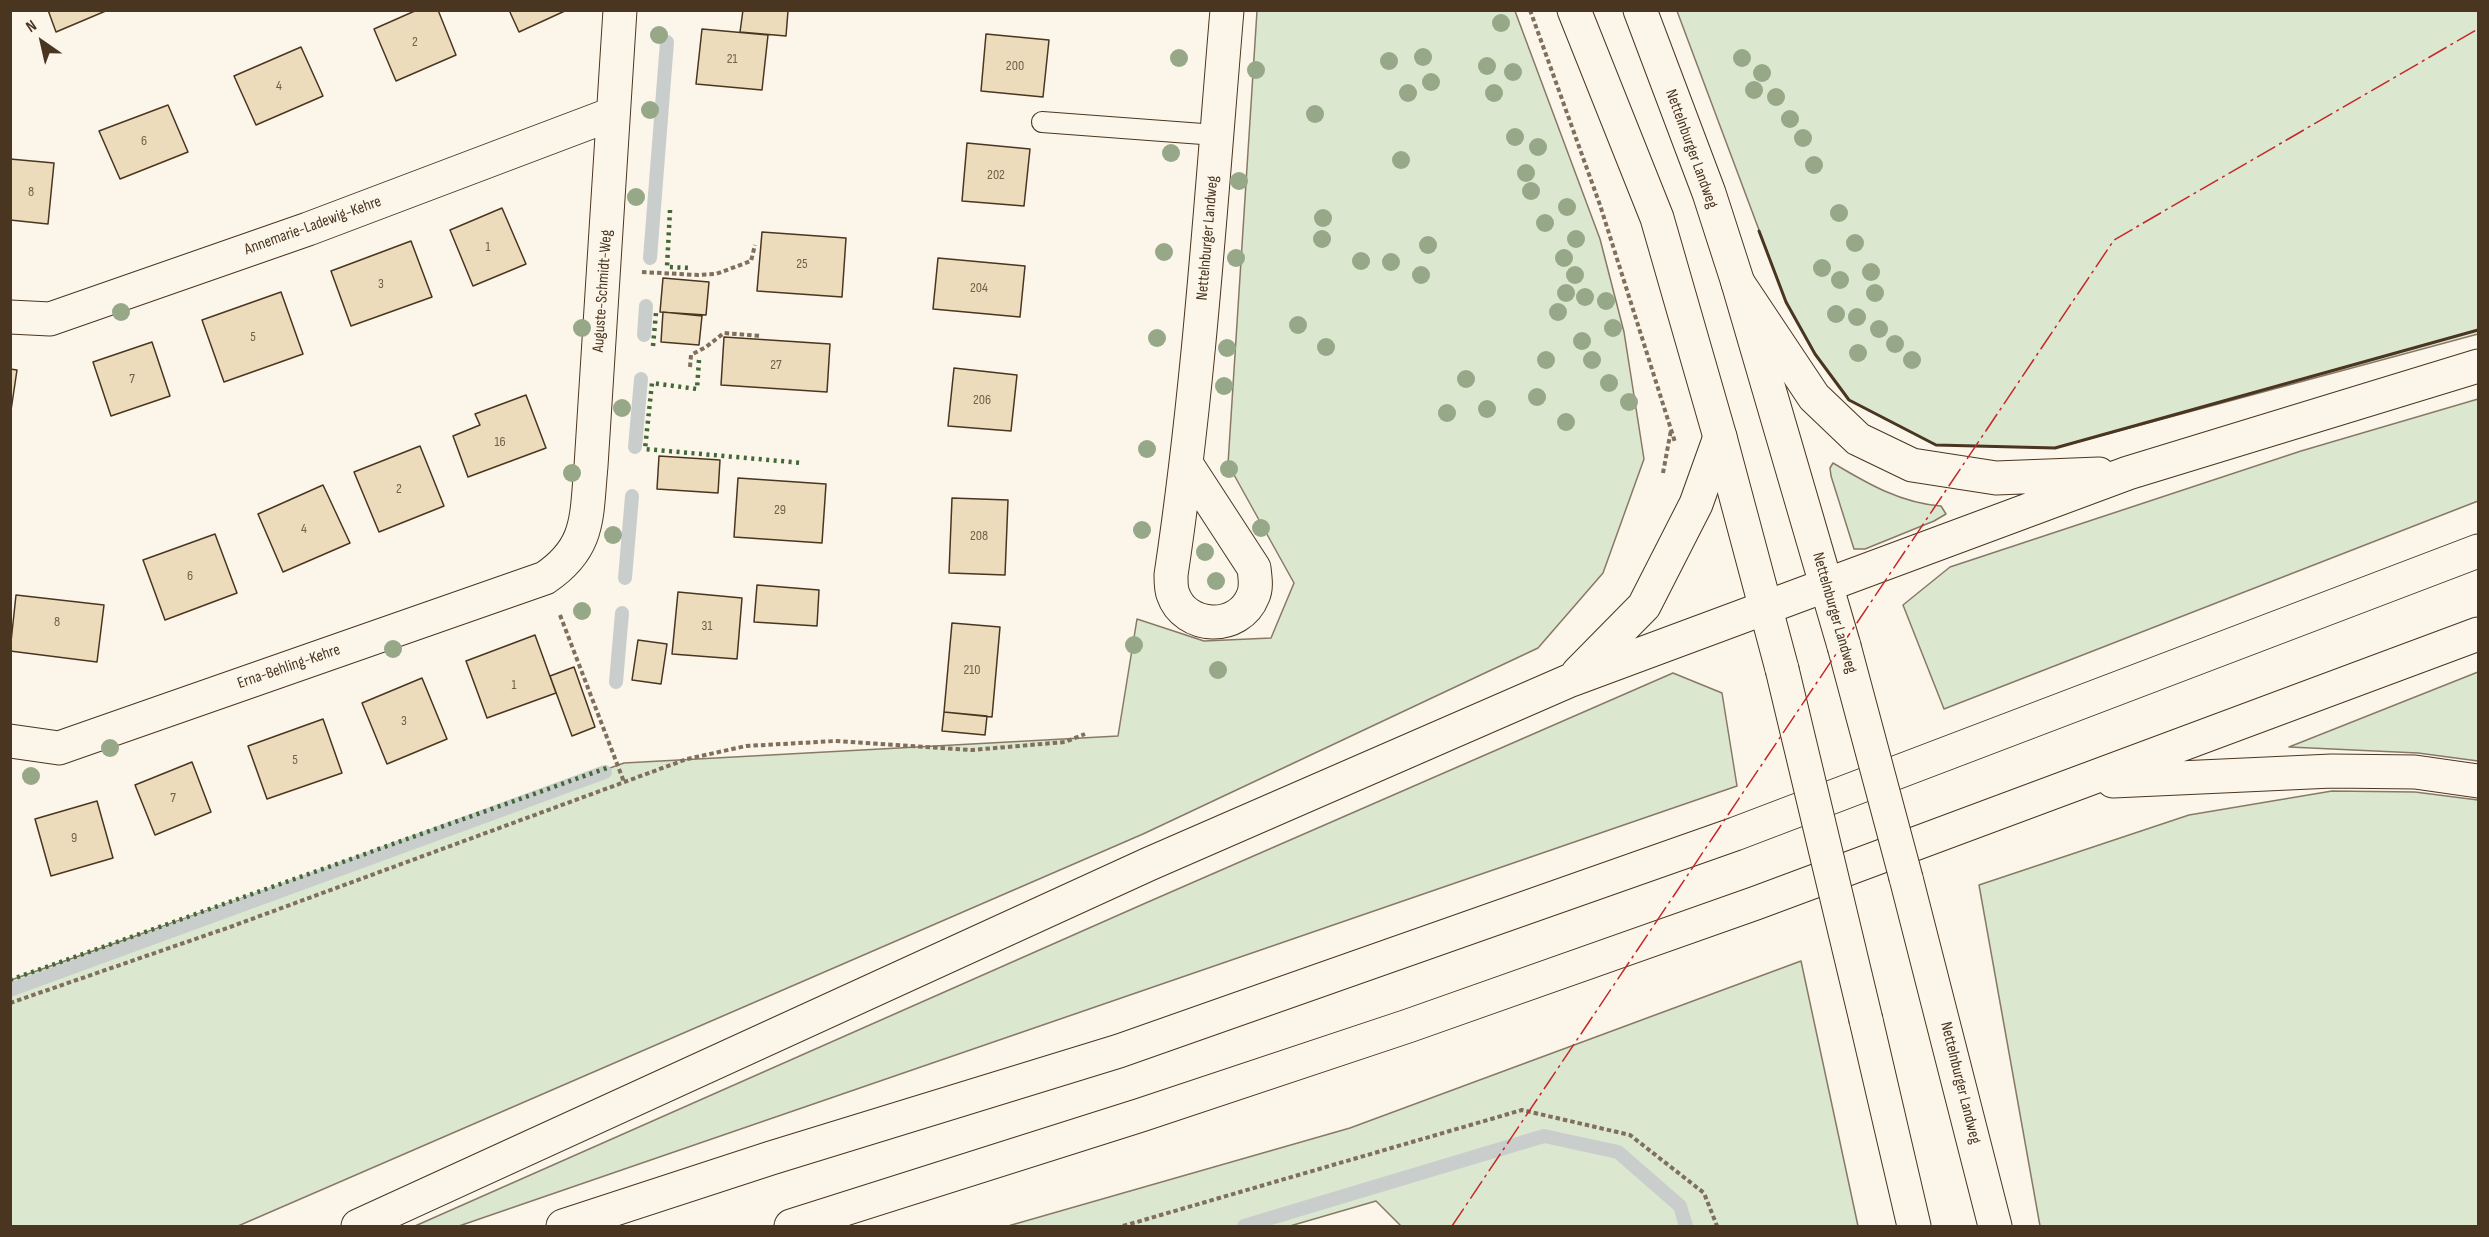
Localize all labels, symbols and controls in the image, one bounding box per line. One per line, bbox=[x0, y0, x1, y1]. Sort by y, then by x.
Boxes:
north arrow bbox=[12, 12, 72, 72]
text: N bbox=[23, 16, 41, 37]
house number: 2 bbox=[412, 34, 418, 50]
house number: 21 bbox=[727, 51, 737, 67]
house number: 200 bbox=[1006, 58, 1024, 74]
house number: 4 bbox=[276, 78, 282, 94]
street label: Nettelnburger Landweg bbox=[1661, 87, 1721, 211]
house number: 6 bbox=[141, 133, 147, 149]
house number: 202 bbox=[987, 167, 1005, 183]
street label: Nettelnburger Landweg bbox=[1193, 175, 1223, 301]
house number: 8 bbox=[28, 184, 34, 200]
street label: Annemarie-Ladewig-Kehre bbox=[242, 192, 384, 260]
street label: Auguste-Schmidt-Weg bbox=[589, 229, 617, 353]
house number: 1 bbox=[486, 239, 490, 255]
house number: 25 bbox=[796, 256, 808, 272]
house number: 3 bbox=[378, 276, 384, 292]
house number: 204 bbox=[970, 280, 988, 296]
house number: 5 bbox=[250, 329, 256, 345]
house number: 27 bbox=[770, 357, 782, 373]
house number: 7 bbox=[129, 371, 135, 387]
house number: 206 bbox=[973, 392, 991, 408]
house number: 16 bbox=[494, 434, 506, 450]
house number: 2 bbox=[396, 481, 402, 497]
house number: 29 bbox=[774, 502, 786, 518]
house number: 4 bbox=[301, 521, 307, 537]
house number: 208 bbox=[970, 528, 988, 544]
street label: Nettelnburger Landweg bbox=[1808, 550, 1860, 676]
house number: 6 bbox=[187, 568, 193, 584]
house number: 8 bbox=[54, 614, 60, 630]
house number: 31 bbox=[702, 618, 712, 634]
street label: Erna-Behling-Kehre bbox=[235, 640, 343, 694]
house number: 210 bbox=[964, 662, 980, 678]
house number: 1 bbox=[512, 677, 516, 693]
house number: 3 bbox=[401, 713, 407, 729]
house number: 5 bbox=[292, 752, 298, 768]
house number: 7 bbox=[170, 790, 176, 806]
house number: 9 bbox=[71, 830, 77, 846]
street label: Nettelnburger Landweg bbox=[1936, 1020, 1984, 1146]

